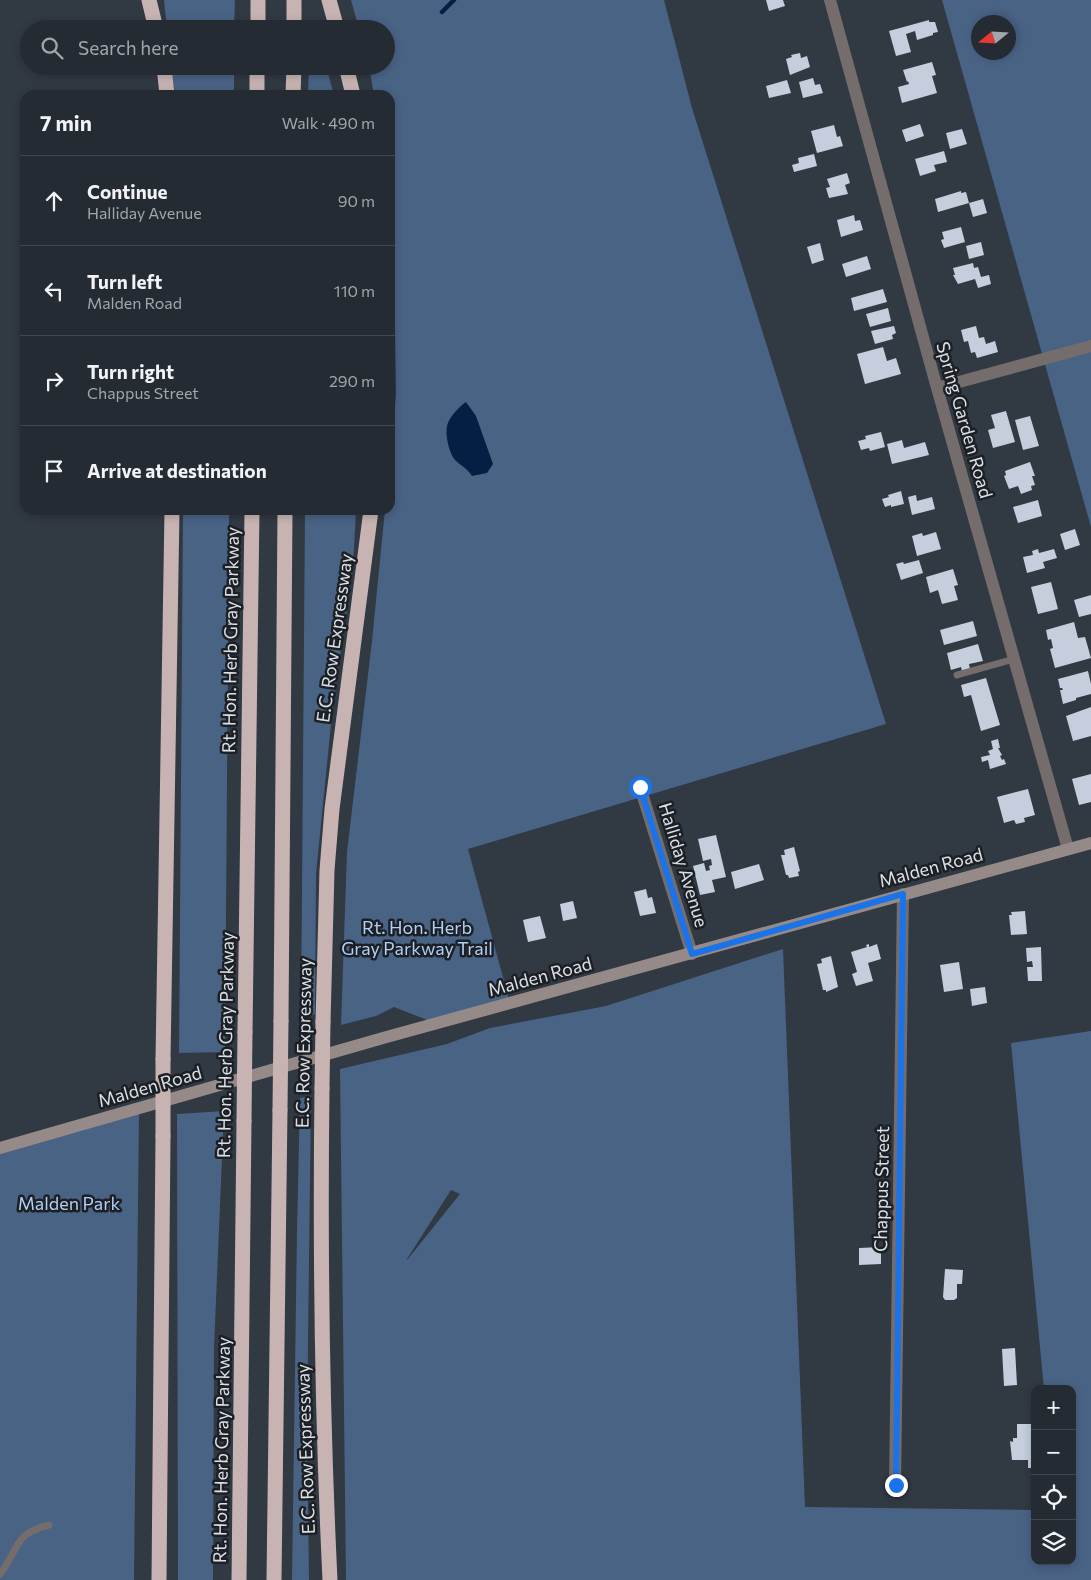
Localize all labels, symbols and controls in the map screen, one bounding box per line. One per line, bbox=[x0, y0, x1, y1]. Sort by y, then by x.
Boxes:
north arrow bbox=[971, 15, 1016, 60]
search box bbox=[20, 20, 395, 75]
icon: search bbox=[38, 34, 66, 62]
text: Search here bbox=[78, 36, 178, 59]
text: 7 min bbox=[40, 110, 92, 135]
text: Walk · 490 m bbox=[282, 113, 375, 132]
text: Continue bbox=[87, 180, 167, 203]
icon: ahead bbox=[40, 187, 68, 215]
text: 90 m bbox=[338, 191, 375, 210]
text: Halliday Avenue bbox=[87, 203, 202, 222]
text: Turn left bbox=[87, 270, 162, 293]
icon: left bbox=[40, 277, 68, 305]
text: 110 m bbox=[334, 281, 375, 300]
text: Malden Road bbox=[87, 293, 182, 312]
street label: Spring Garden Road bbox=[932, 339, 998, 500]
text: Turn right bbox=[87, 360, 174, 383]
icon: right bbox=[40, 367, 68, 395]
text: 290 m bbox=[329, 371, 375, 390]
text: Chappus Street bbox=[87, 383, 199, 402]
icon: arrive bbox=[40, 457, 68, 485]
text: Arrive at destination bbox=[87, 459, 267, 482]
street label: Rt. Hon. Herb Gray Parkway bbox=[217, 527, 243, 753]
street label: E.C. Row Expressway bbox=[311, 552, 357, 724]
route start bbox=[629, 776, 652, 799]
street label: Halliday Avenue bbox=[655, 800, 713, 930]
street label: Malden Road bbox=[876, 843, 985, 891]
park label: Rt. Hon. Herb Gray Parkway Trail bbox=[341, 916, 493, 959]
street label: Rt. Hon. Herb Gray Parkway bbox=[212, 932, 238, 1158]
street label: Malden Road bbox=[485, 952, 594, 1000]
street label: E.C. Row Expressway bbox=[291, 958, 315, 1128]
street label: Malden Road bbox=[95, 1061, 204, 1111]
street label: Chappus Street bbox=[869, 1126, 893, 1252]
park label: Malden Park bbox=[18, 1192, 120, 1214]
street label: Rt. Hon. Herb Gray Parkway bbox=[208, 1337, 234, 1563]
street label: E.C. Row Expressway bbox=[291, 1363, 319, 1535]
map controls bbox=[1031, 1385, 1076, 1565]
button: + bbox=[1031, 1385, 1076, 1430]
button: − bbox=[1031, 1430, 1076, 1475]
route end bbox=[885, 1474, 908, 1497]
button: locate bbox=[1031, 1475, 1076, 1520]
button: layers bbox=[1031, 1520, 1076, 1565]

